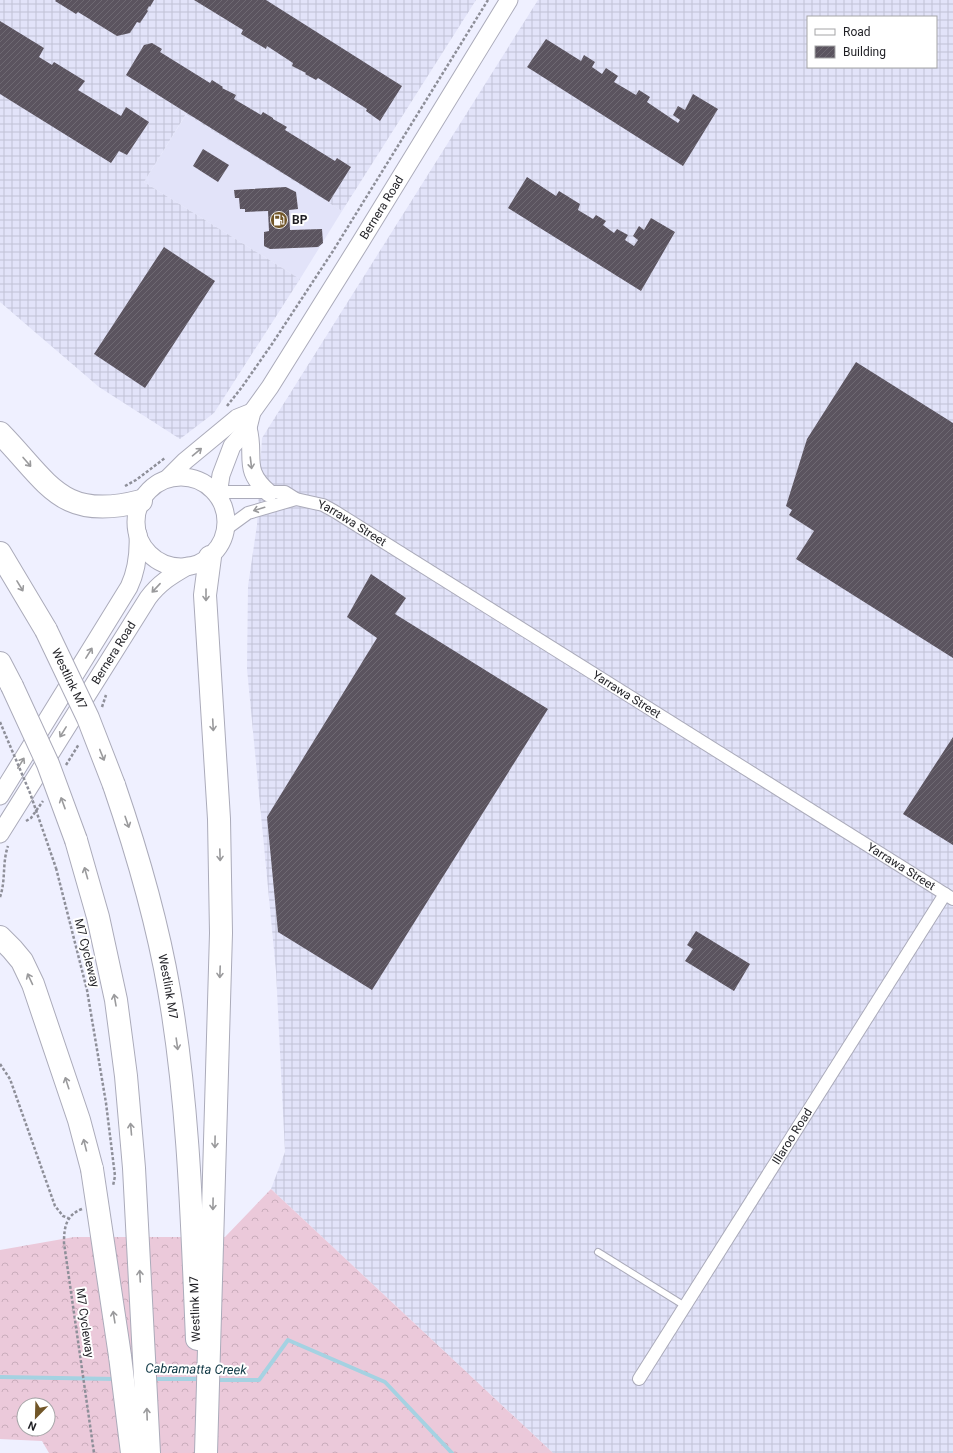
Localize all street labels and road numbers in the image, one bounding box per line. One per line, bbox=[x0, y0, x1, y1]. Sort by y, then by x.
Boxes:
street label: Bernera Road bbox=[357, 173, 406, 242]
street label: Yarrawa Street bbox=[317, 497, 389, 549]
street label: Bernera Road bbox=[89, 619, 139, 687]
street label: Westlink M7 bbox=[49, 646, 90, 712]
street label: Yarrawa Street bbox=[590, 668, 664, 721]
street label: Yarrawa Street bbox=[864, 840, 938, 893]
street label: M7 Cycleway bbox=[72, 917, 102, 989]
street label: Westlink M7 bbox=[155, 953, 181, 1020]
street label: Illaroo Road bbox=[769, 1106, 815, 1167]
street label: Westlink M7 bbox=[187, 1276, 203, 1342]
street label: M7 Cycleway bbox=[73, 1287, 97, 1359]

